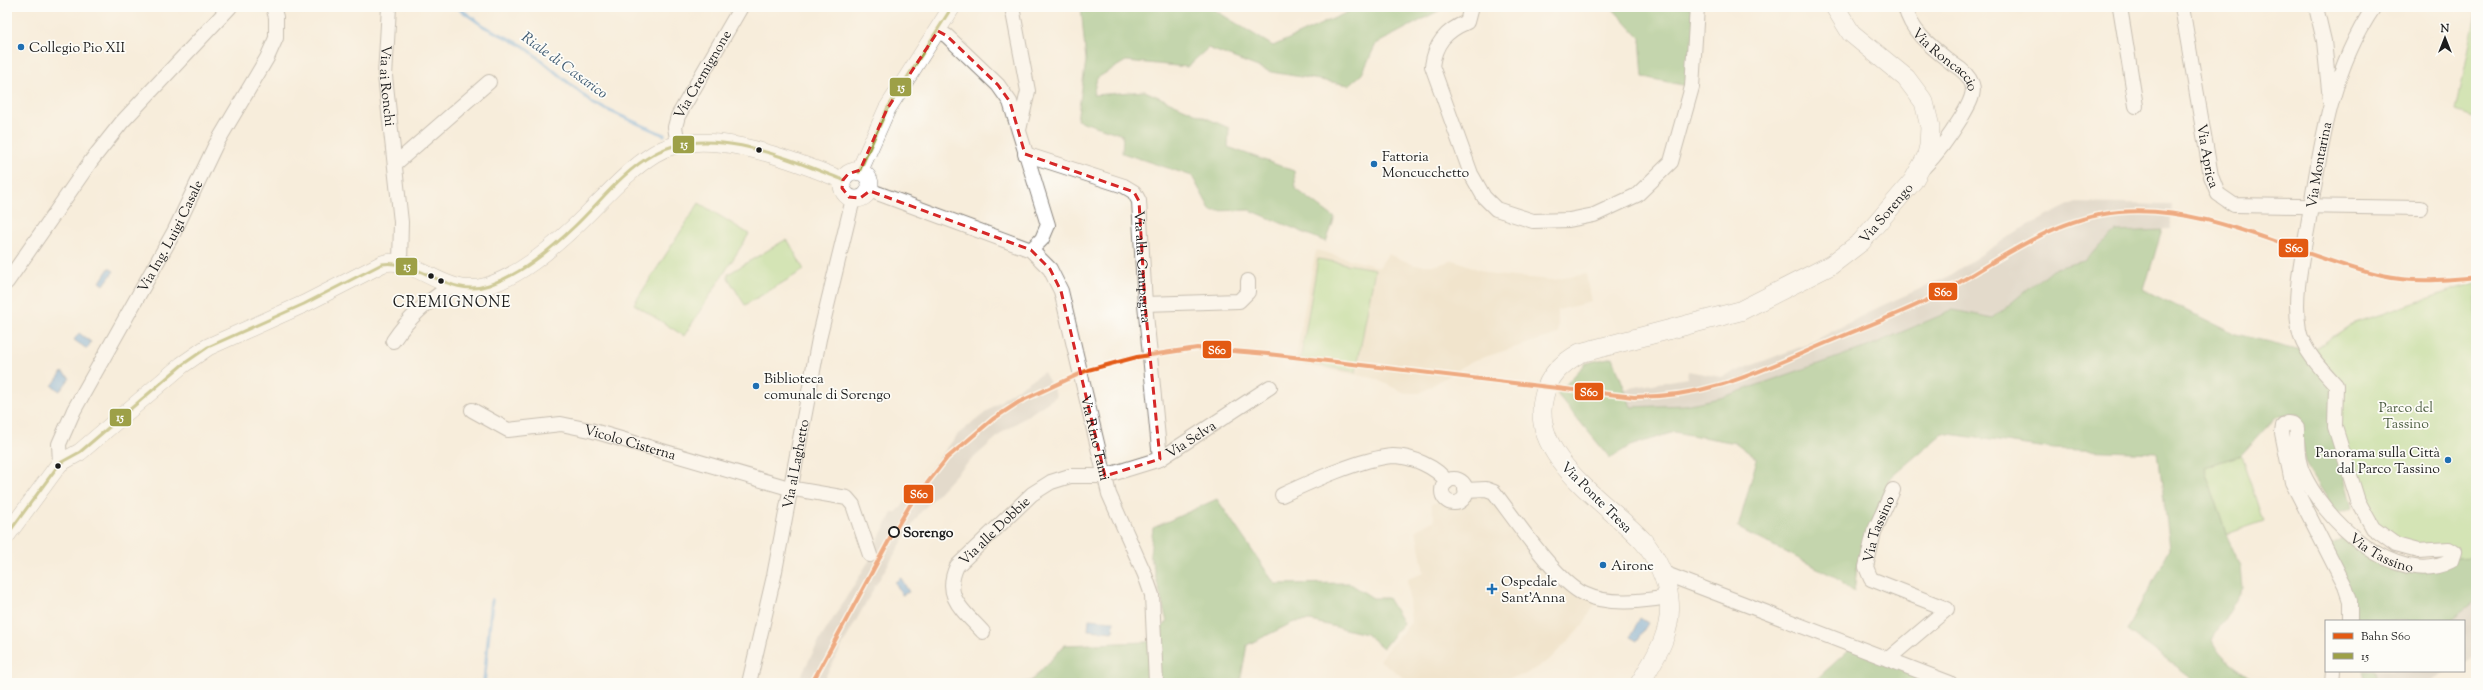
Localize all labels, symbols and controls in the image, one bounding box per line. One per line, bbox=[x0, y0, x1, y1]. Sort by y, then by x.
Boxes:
north arrow bbox=[2425, 18, 2465, 58]
text: N bbox=[2440, 21, 2450, 37]
street label: Via Roncaccio bbox=[1906, 24, 1981, 93]
street label: Via Cremignone bbox=[670, 27, 737, 123]
water label: Riale di Casarico bbox=[517, 28, 612, 105]
place label: Collegio Pio XII bbox=[29, 39, 125, 59]
marker: Collegio Pio XII bbox=[16, 42, 26, 52]
street label: Via ai Ronchi bbox=[373, 45, 398, 128]
line badge: 15 bbox=[889, 77, 912, 97]
text: 15 bbox=[896, 80, 905, 96]
street label: Via Montarina bbox=[2303, 120, 2338, 210]
street label: Via Aprica bbox=[2190, 122, 2223, 192]
line badge: 15 bbox=[672, 135, 695, 154]
text: 15 bbox=[679, 137, 688, 153]
unlabelled marker bbox=[754, 145, 764, 155]
place label: Fattoria Moncucchetto bbox=[1382, 148, 1470, 184]
marker: Fattoria Moncucchetto bbox=[1369, 159, 1379, 169]
street label: Via Ing. Luigi Casale bbox=[134, 177, 209, 297]
street label: Via Sorengo bbox=[1856, 179, 1919, 249]
street label: Via alla Campagna bbox=[1128, 210, 1155, 325]
line badge: S60 bbox=[2278, 238, 2309, 258]
text: S60 bbox=[2285, 241, 2303, 257]
line badge: 15 bbox=[395, 257, 418, 276]
text: 15 bbox=[402, 259, 411, 275]
unlabelled marker bbox=[426, 271, 436, 281]
unlabelled marker bbox=[436, 276, 446, 286]
line badge: S60 bbox=[1928, 282, 1958, 301]
text: S60 bbox=[1934, 285, 1952, 301]
district label: CREMIGNONE bbox=[393, 293, 511, 314]
line badge: S60 bbox=[1202, 340, 1232, 359]
text: S60 bbox=[1208, 343, 1226, 359]
place label: Biblioteca comunale di Sorengo bbox=[764, 370, 891, 406]
marker: Biblioteca comunale di Sorengo bbox=[751, 381, 761, 391]
line badge: S60 bbox=[1574, 382, 1604, 401]
text: S60 bbox=[1580, 385, 1598, 401]
street label: Via Rino Tami bbox=[1074, 393, 1114, 483]
park label: Parco del Tassino bbox=[2379, 399, 2433, 435]
line badge: 15 bbox=[109, 408, 132, 427]
text: 15 bbox=[115, 410, 124, 426]
street label: Via Selva bbox=[1163, 417, 1221, 464]
street label: Via al Laghetto bbox=[779, 418, 816, 511]
street label: Vicolo Cisterna bbox=[582, 421, 678, 467]
place label: Panorama sulla Città dal Parco Tassino bbox=[2315, 444, 2441, 480]
marker: Panorama sulla Città dal Parco Tassino bbox=[2443, 455, 2453, 465]
street label: Via Ponte Tresa bbox=[1555, 458, 1636, 539]
unlabelled marker bbox=[53, 461, 63, 471]
line badge: S60 bbox=[903, 484, 934, 504]
text: S60 bbox=[910, 487, 928, 503]
street label: Via alle Dobbie bbox=[955, 493, 1036, 571]
street label: Via Tassino bbox=[1859, 493, 1901, 565]
place label: Sorengo bbox=[903, 524, 954, 544]
marker: Sorengo bbox=[888, 526, 900, 538]
street label: Via Tassino bbox=[2344, 529, 2415, 579]
place label: Airone bbox=[1611, 557, 1654, 577]
marker: Airone bbox=[1598, 560, 1608, 570]
place label: Ospedale Sant'Anna bbox=[1501, 573, 1566, 609]
marker: Ospedale Sant'Anna bbox=[1486, 583, 1498, 595]
legend bbox=[2325, 620, 2465, 672]
text: Bahn S60 bbox=[2361, 628, 2410, 646]
text: 15 bbox=[2361, 648, 2369, 666]

